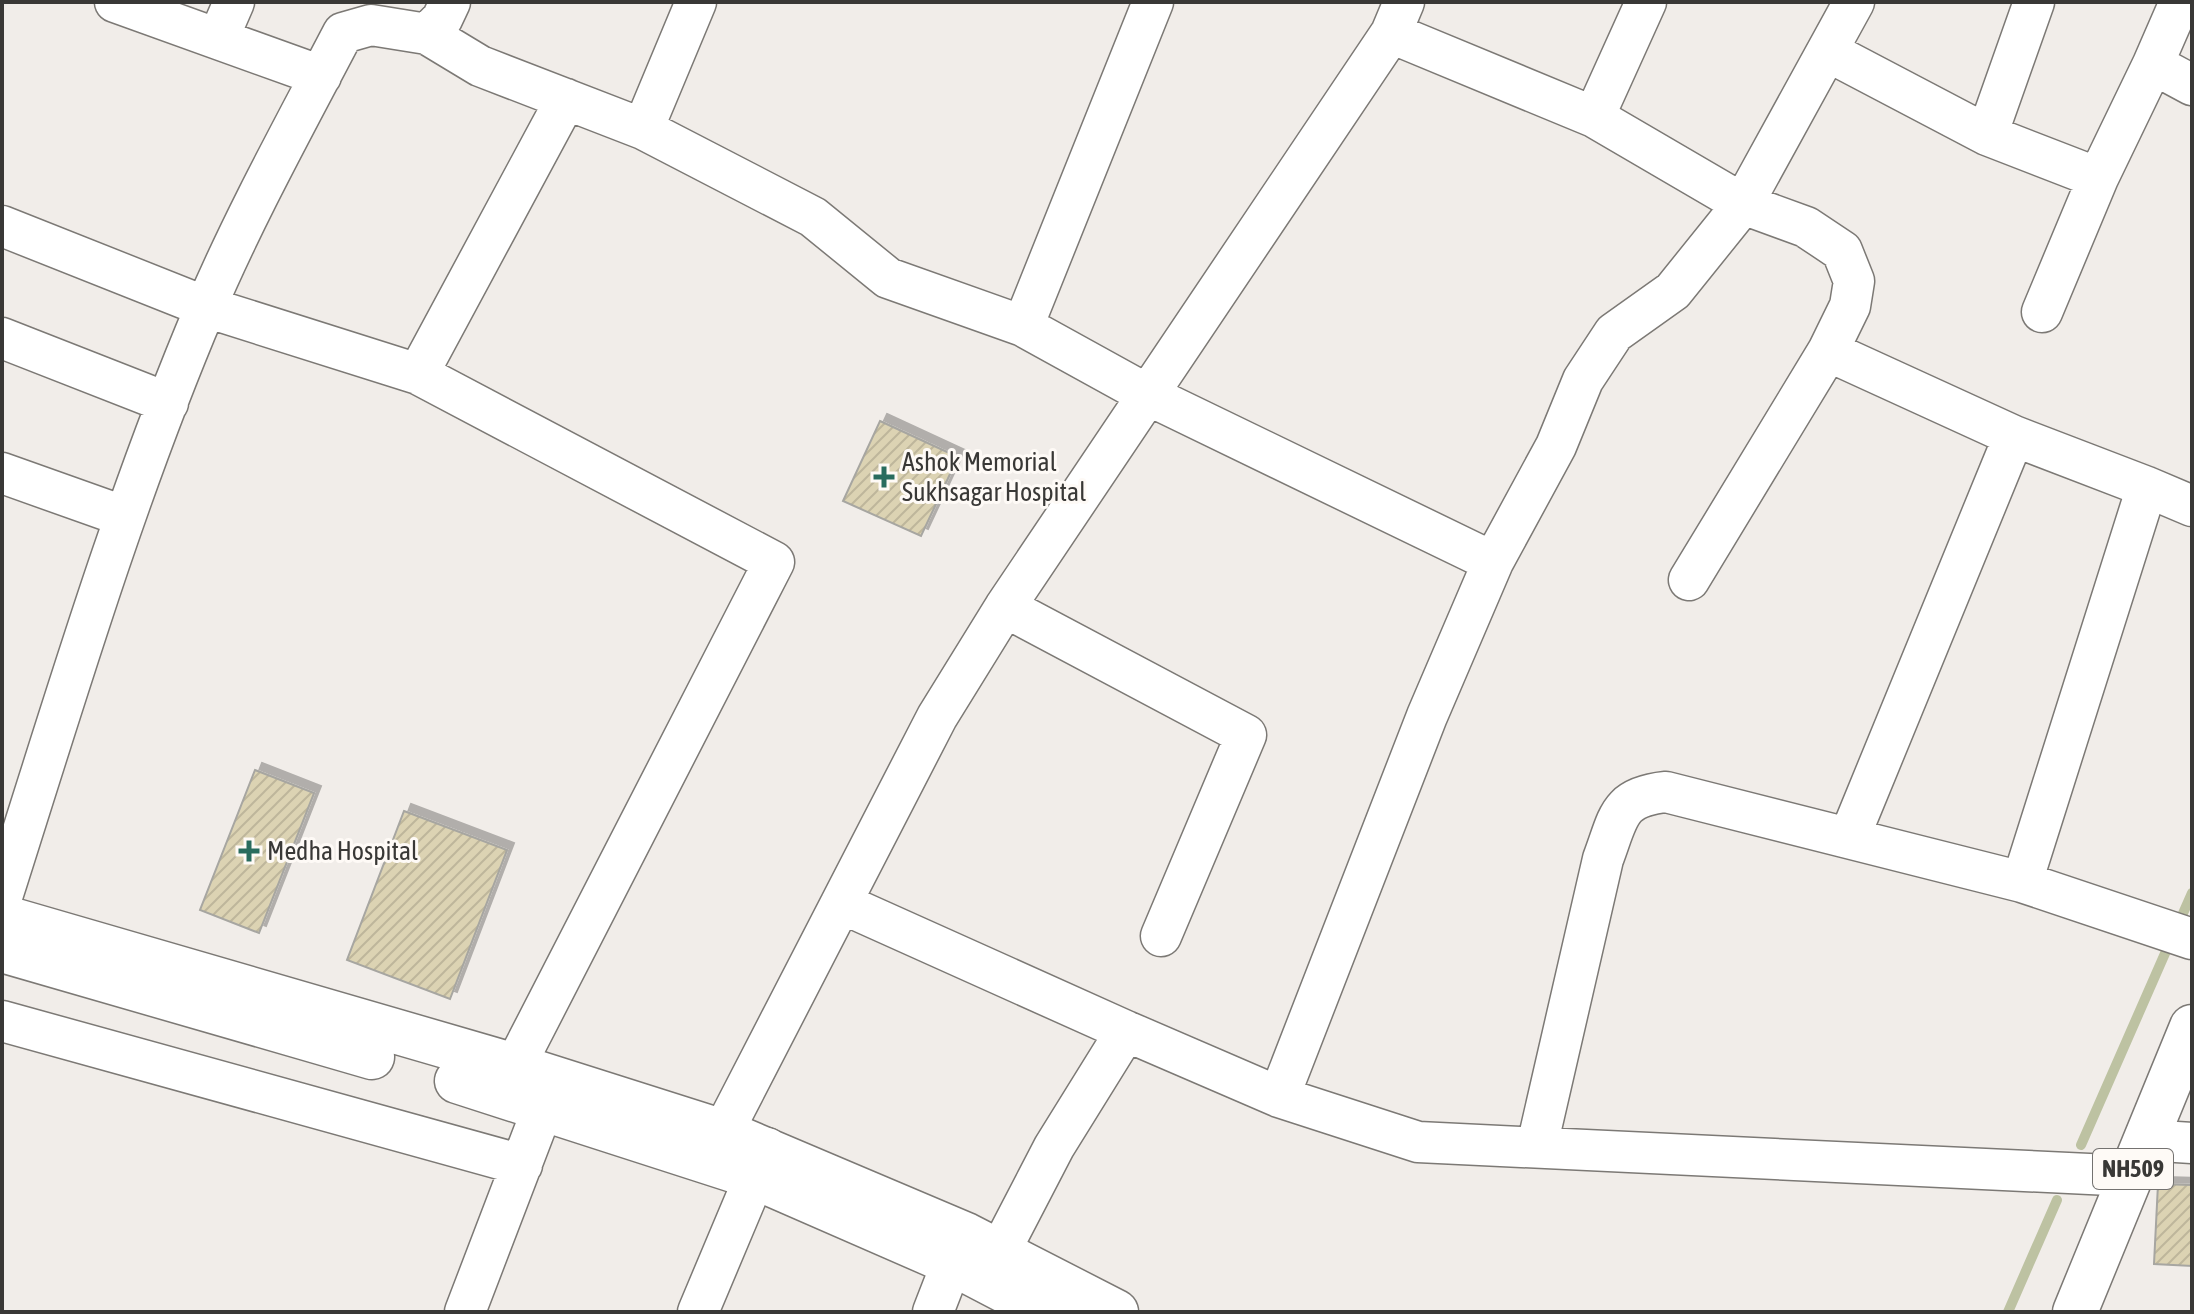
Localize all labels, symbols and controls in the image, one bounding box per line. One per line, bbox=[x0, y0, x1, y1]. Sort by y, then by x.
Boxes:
place label: Ashok Memorial Sukhsagar Hospital bbox=[902, 447, 1086, 507]
marker: Ashok Memorial Sukhsagar Hospital bbox=[873, 466, 895, 488]
place label: Medha Hospital bbox=[267, 836, 418, 866]
marker: Medha Hospital bbox=[238, 840, 260, 862]
road number: NH509 bbox=[2093, 1149, 2173, 1189]

